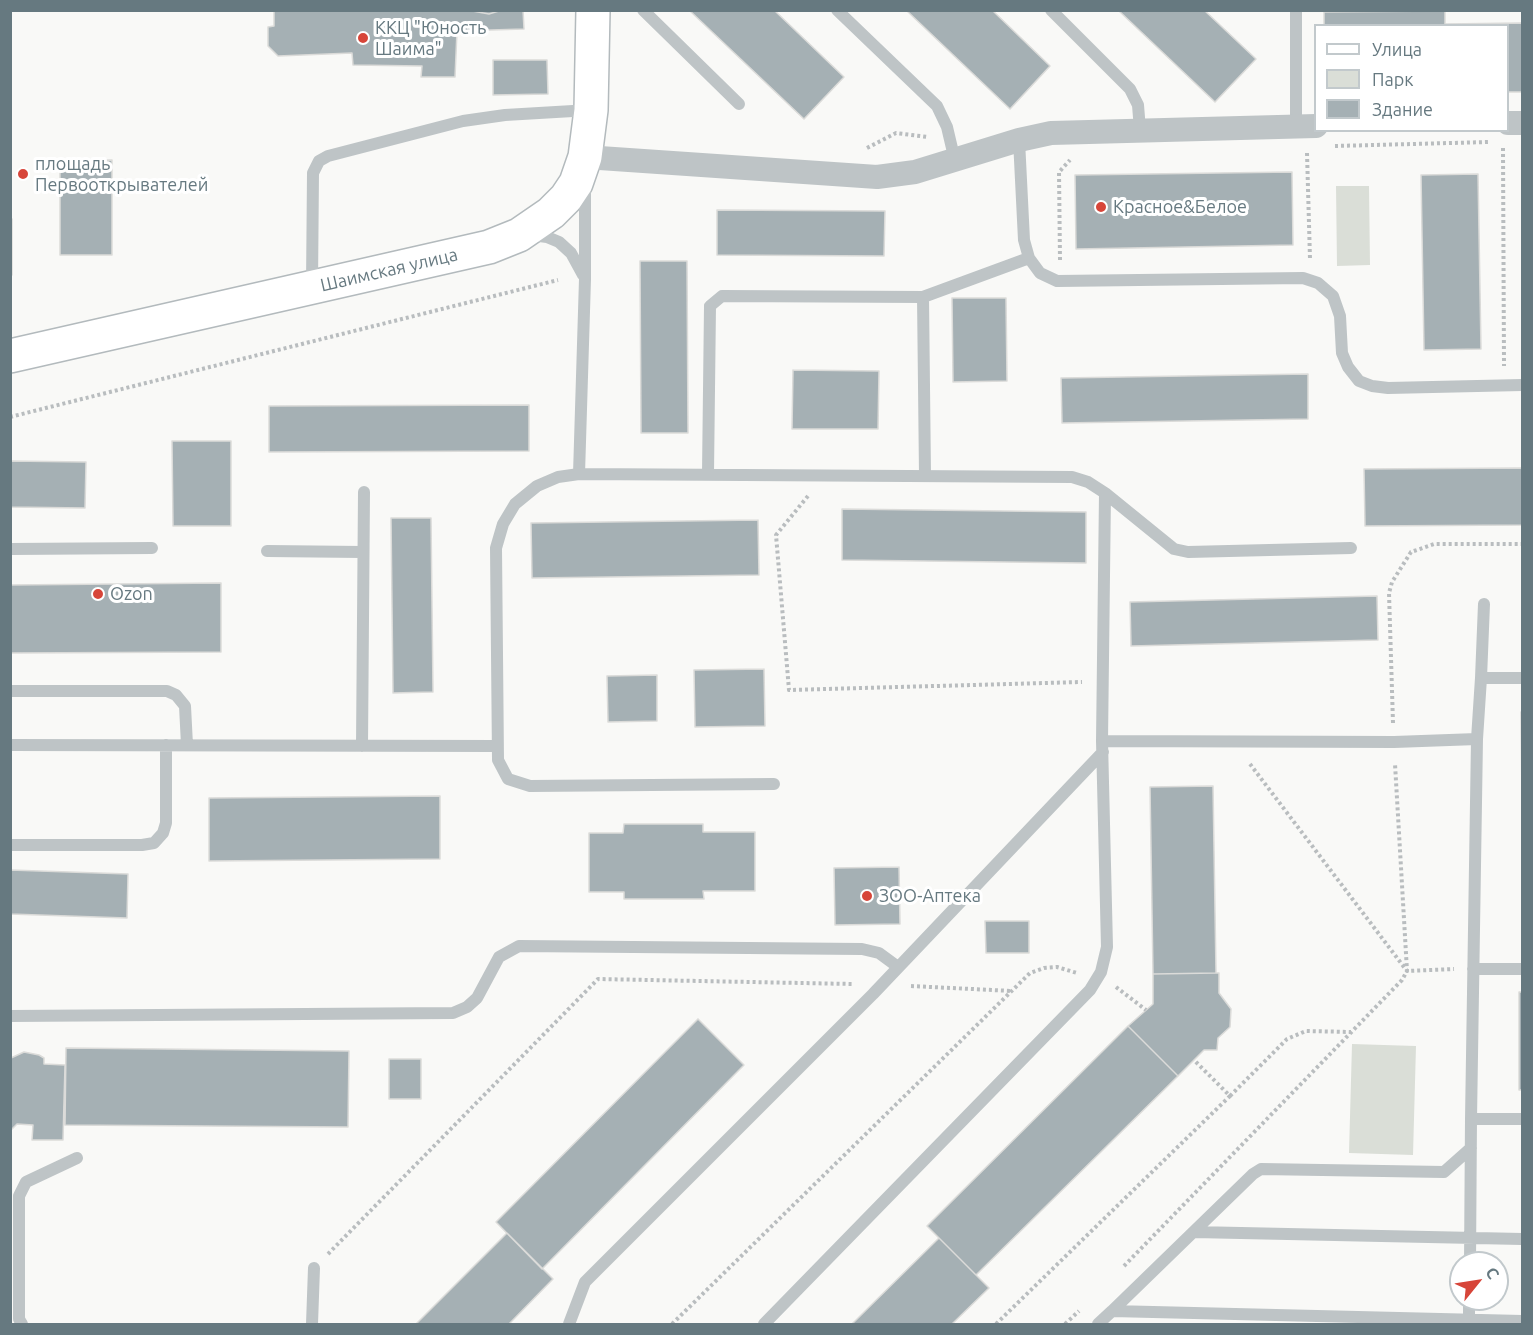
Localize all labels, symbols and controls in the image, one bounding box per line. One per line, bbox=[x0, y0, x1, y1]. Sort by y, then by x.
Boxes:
place label: ККЦ "Юность Шаима" bbox=[375, 17, 486, 60]
legend bbox=[1314, 24, 1509, 132]
marker: ККЦ "Юность Шаима" bbox=[356, 31, 370, 45]
text: Улица bbox=[1372, 39, 1422, 59]
text: Парк bbox=[1372, 69, 1413, 89]
text: Здание bbox=[1372, 99, 1433, 119]
place label: площадь Первооткрывателей bbox=[35, 153, 208, 195]
marker: площадь Первооткрывателей bbox=[16, 167, 30, 181]
place label: Красное&Белое bbox=[1113, 196, 1247, 218]
marker: Красное&Белое bbox=[1094, 200, 1108, 214]
street label: Шаимская улица bbox=[318, 244, 460, 296]
place label: Ozon bbox=[110, 583, 153, 605]
marker: Ozon bbox=[91, 587, 105, 601]
place label: ЗОО-Аптека bbox=[879, 885, 981, 907]
marker: ЗОО-Аптека bbox=[860, 889, 874, 903]
north arrow bbox=[1449, 1251, 1509, 1311]
text: С bbox=[1482, 1264, 1503, 1282]

